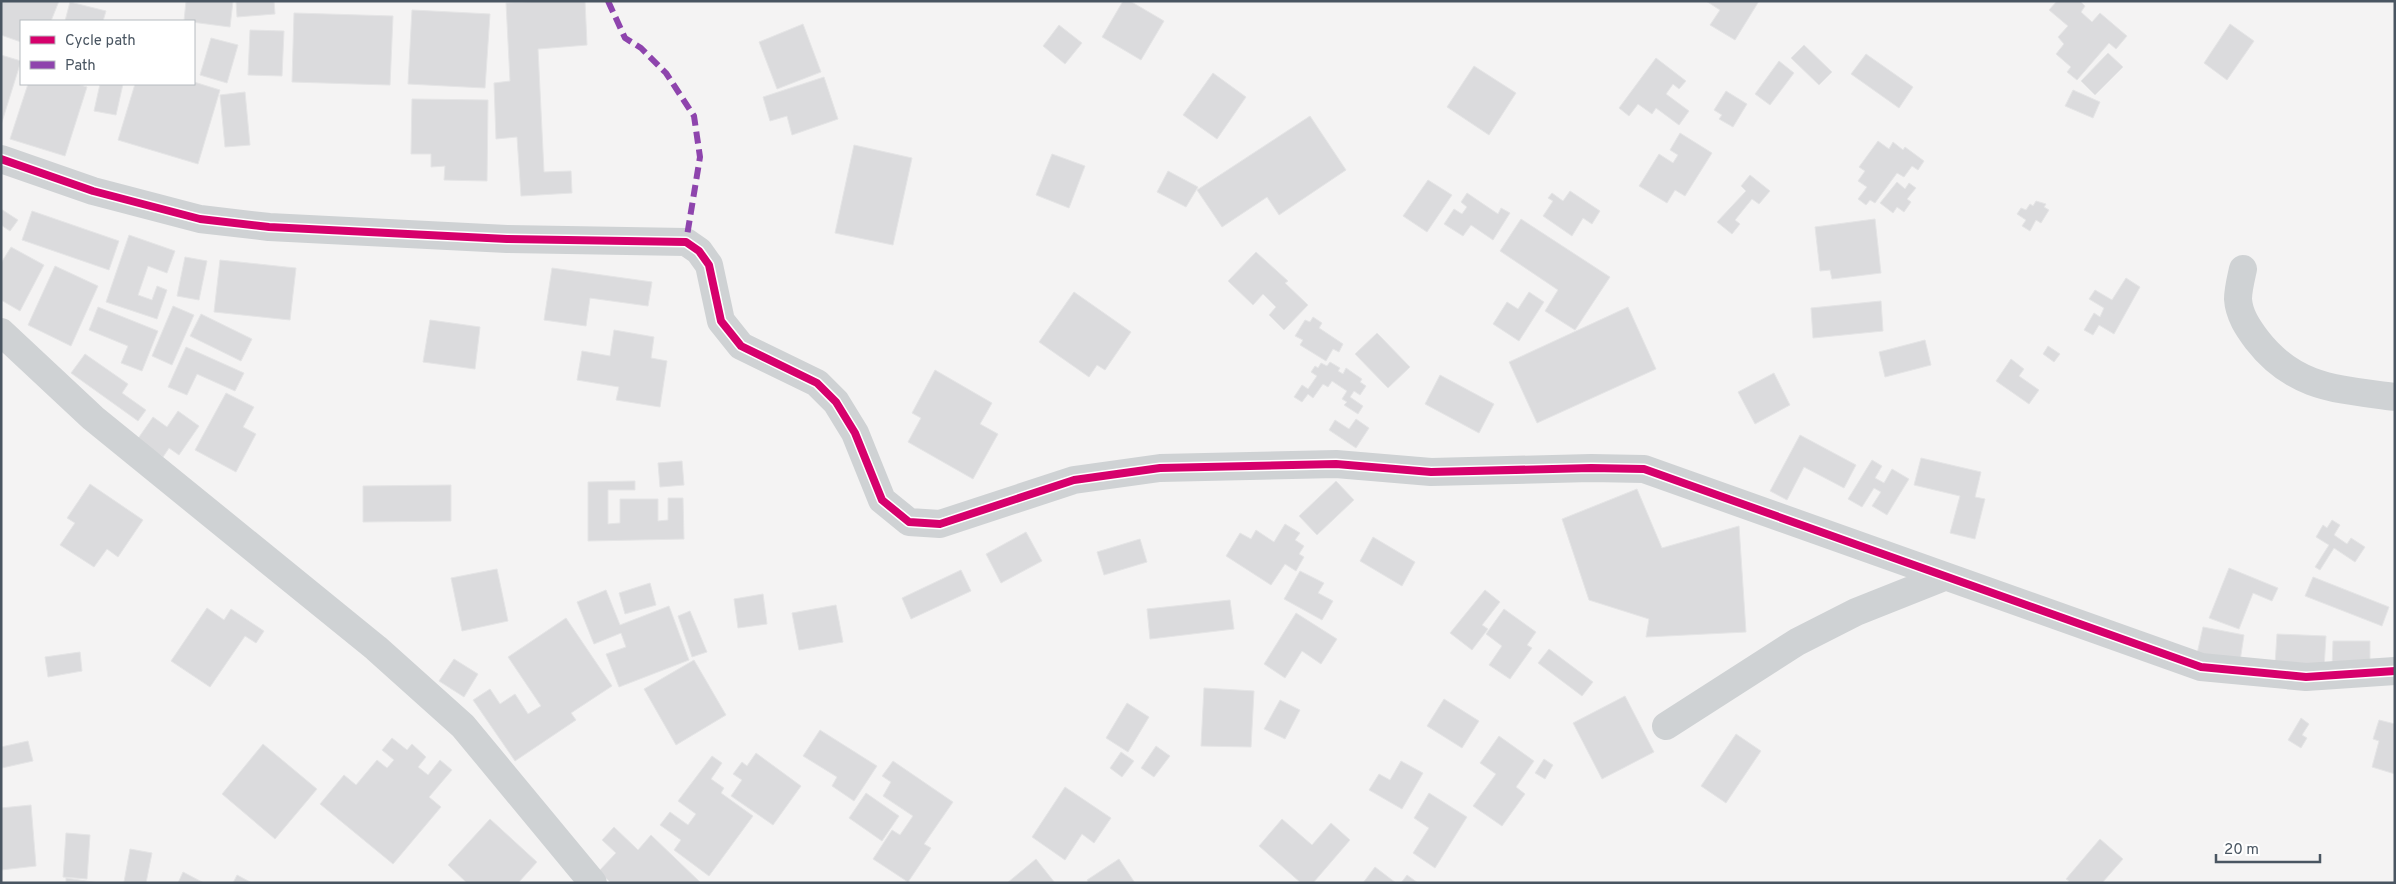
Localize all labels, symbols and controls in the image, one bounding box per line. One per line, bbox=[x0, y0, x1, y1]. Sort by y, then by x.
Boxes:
legend bbox=[20, 20, 195, 85]
text: Cycle path bbox=[65, 32, 136, 51]
text: Path bbox=[65, 57, 96, 76]
scale bar bbox=[2216, 832, 2320, 864]
text: 20 m bbox=[2224, 841, 2259, 860]

